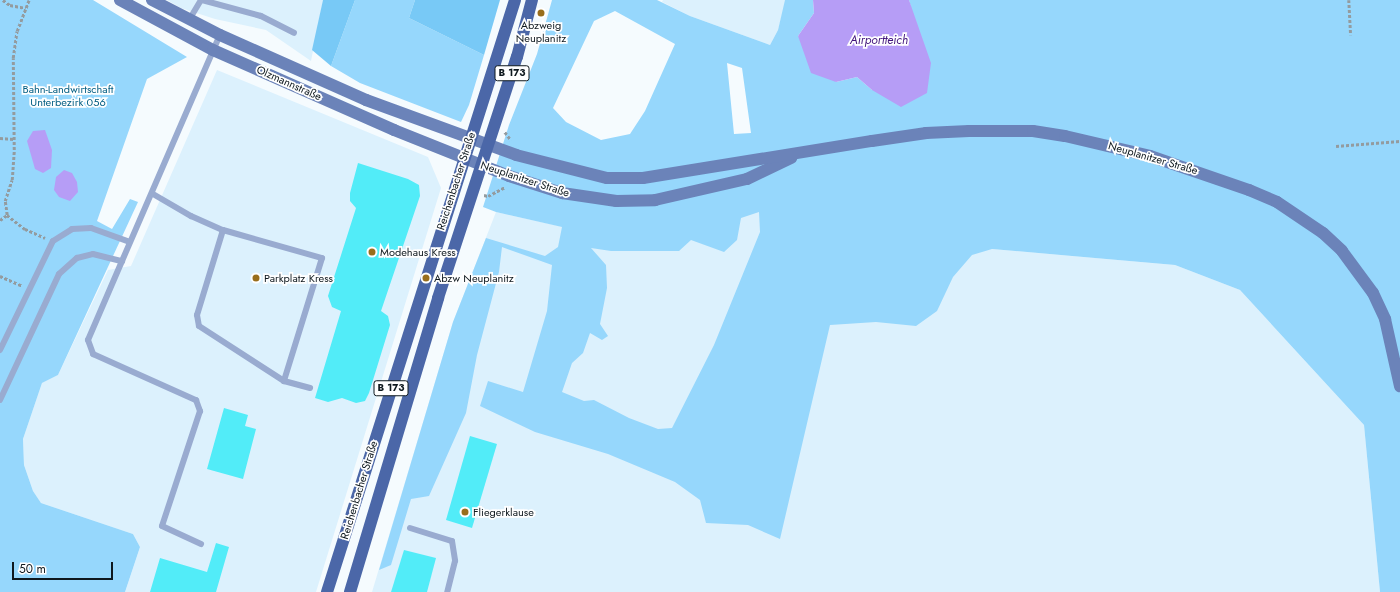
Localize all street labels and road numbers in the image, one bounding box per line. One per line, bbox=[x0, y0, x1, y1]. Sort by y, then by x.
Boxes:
street label: Olzmannstraße bbox=[254, 63, 324, 103]
road number: B 173 bbox=[494, 65, 530, 81]
street label: Reichenbacher Straße bbox=[434, 130, 478, 232]
street label: Neuplanitzer Straße bbox=[1107, 139, 1199, 177]
street label: Neuplanitzer Straße bbox=[479, 158, 571, 200]
road number: B 173 bbox=[373, 380, 409, 396]
street label: Reichenbacher Straße bbox=[338, 439, 380, 541]

